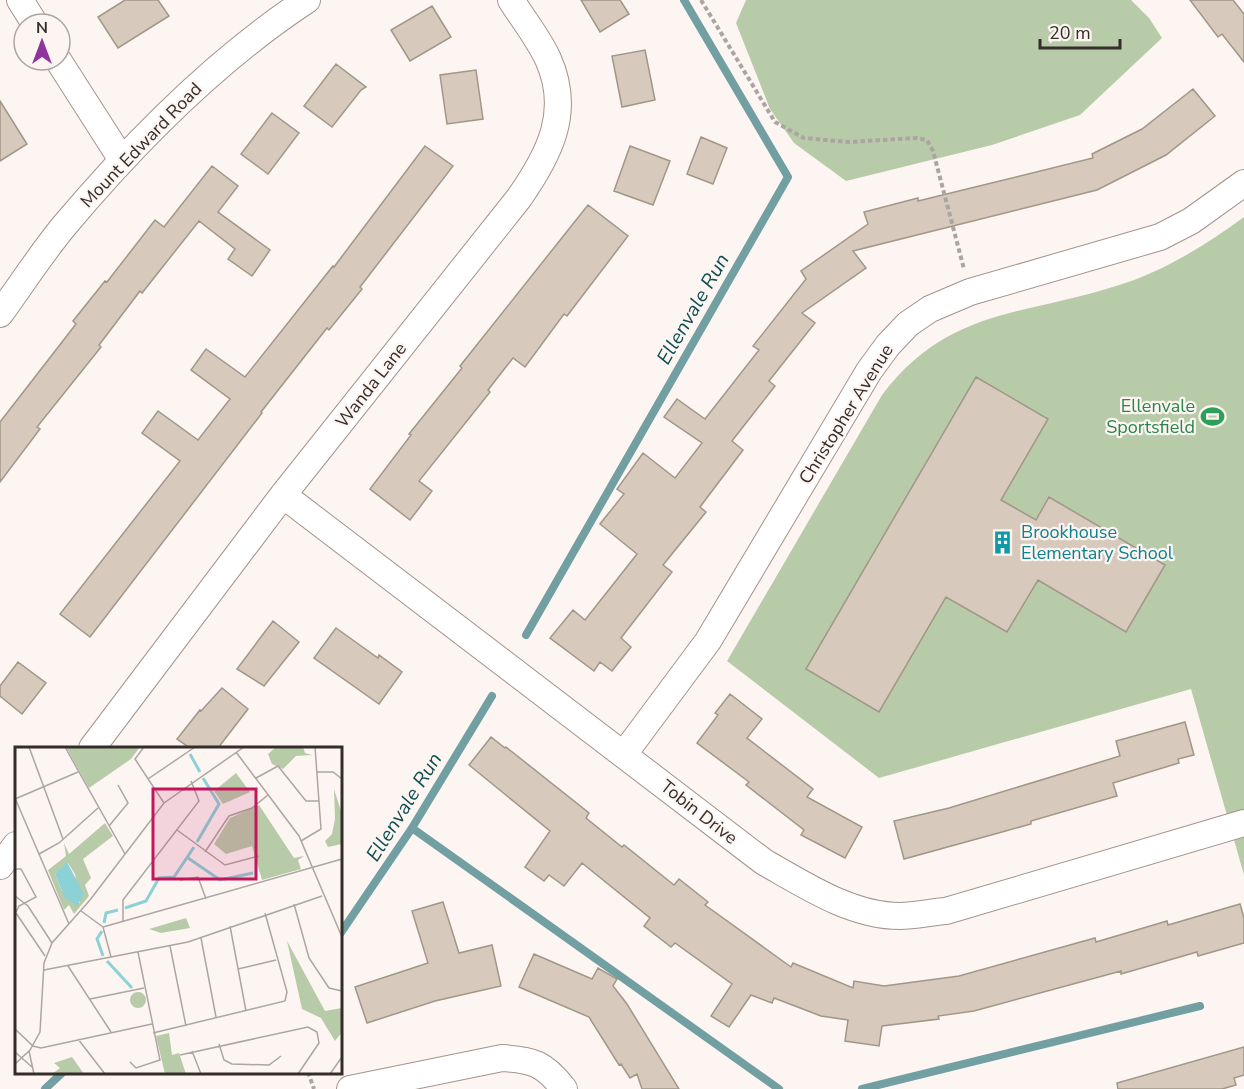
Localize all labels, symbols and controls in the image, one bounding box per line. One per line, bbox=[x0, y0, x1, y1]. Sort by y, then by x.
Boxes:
north arrow bbox=[12, 12, 72, 72]
scale bar bbox=[1040, 12, 1120, 50]
text: N bbox=[36, 17, 48, 39]
text: 20 m bbox=[1049, 21, 1091, 45]
street label: Mount Edward Road bbox=[75, 77, 207, 213]
water label: Ellenvale Run bbox=[650, 249, 736, 369]
street label: Wanda Lane bbox=[330, 337, 412, 433]
street label: Christopher Avenue bbox=[793, 340, 899, 488]
place label: Ellenvale Sportsfield bbox=[1106, 394, 1195, 439]
sports icon: Ellenvale Sportsfield bbox=[1200, 403, 1226, 429]
place label: Brookhouse Elementary School bbox=[1021, 520, 1174, 565]
building icon: Brookhouse Elementary School bbox=[990, 529, 1016, 555]
inset map bbox=[15, 747, 342, 1074]
water label: Ellenvale Run bbox=[360, 747, 448, 867]
street label: Tobin Drive bbox=[655, 774, 743, 850]

